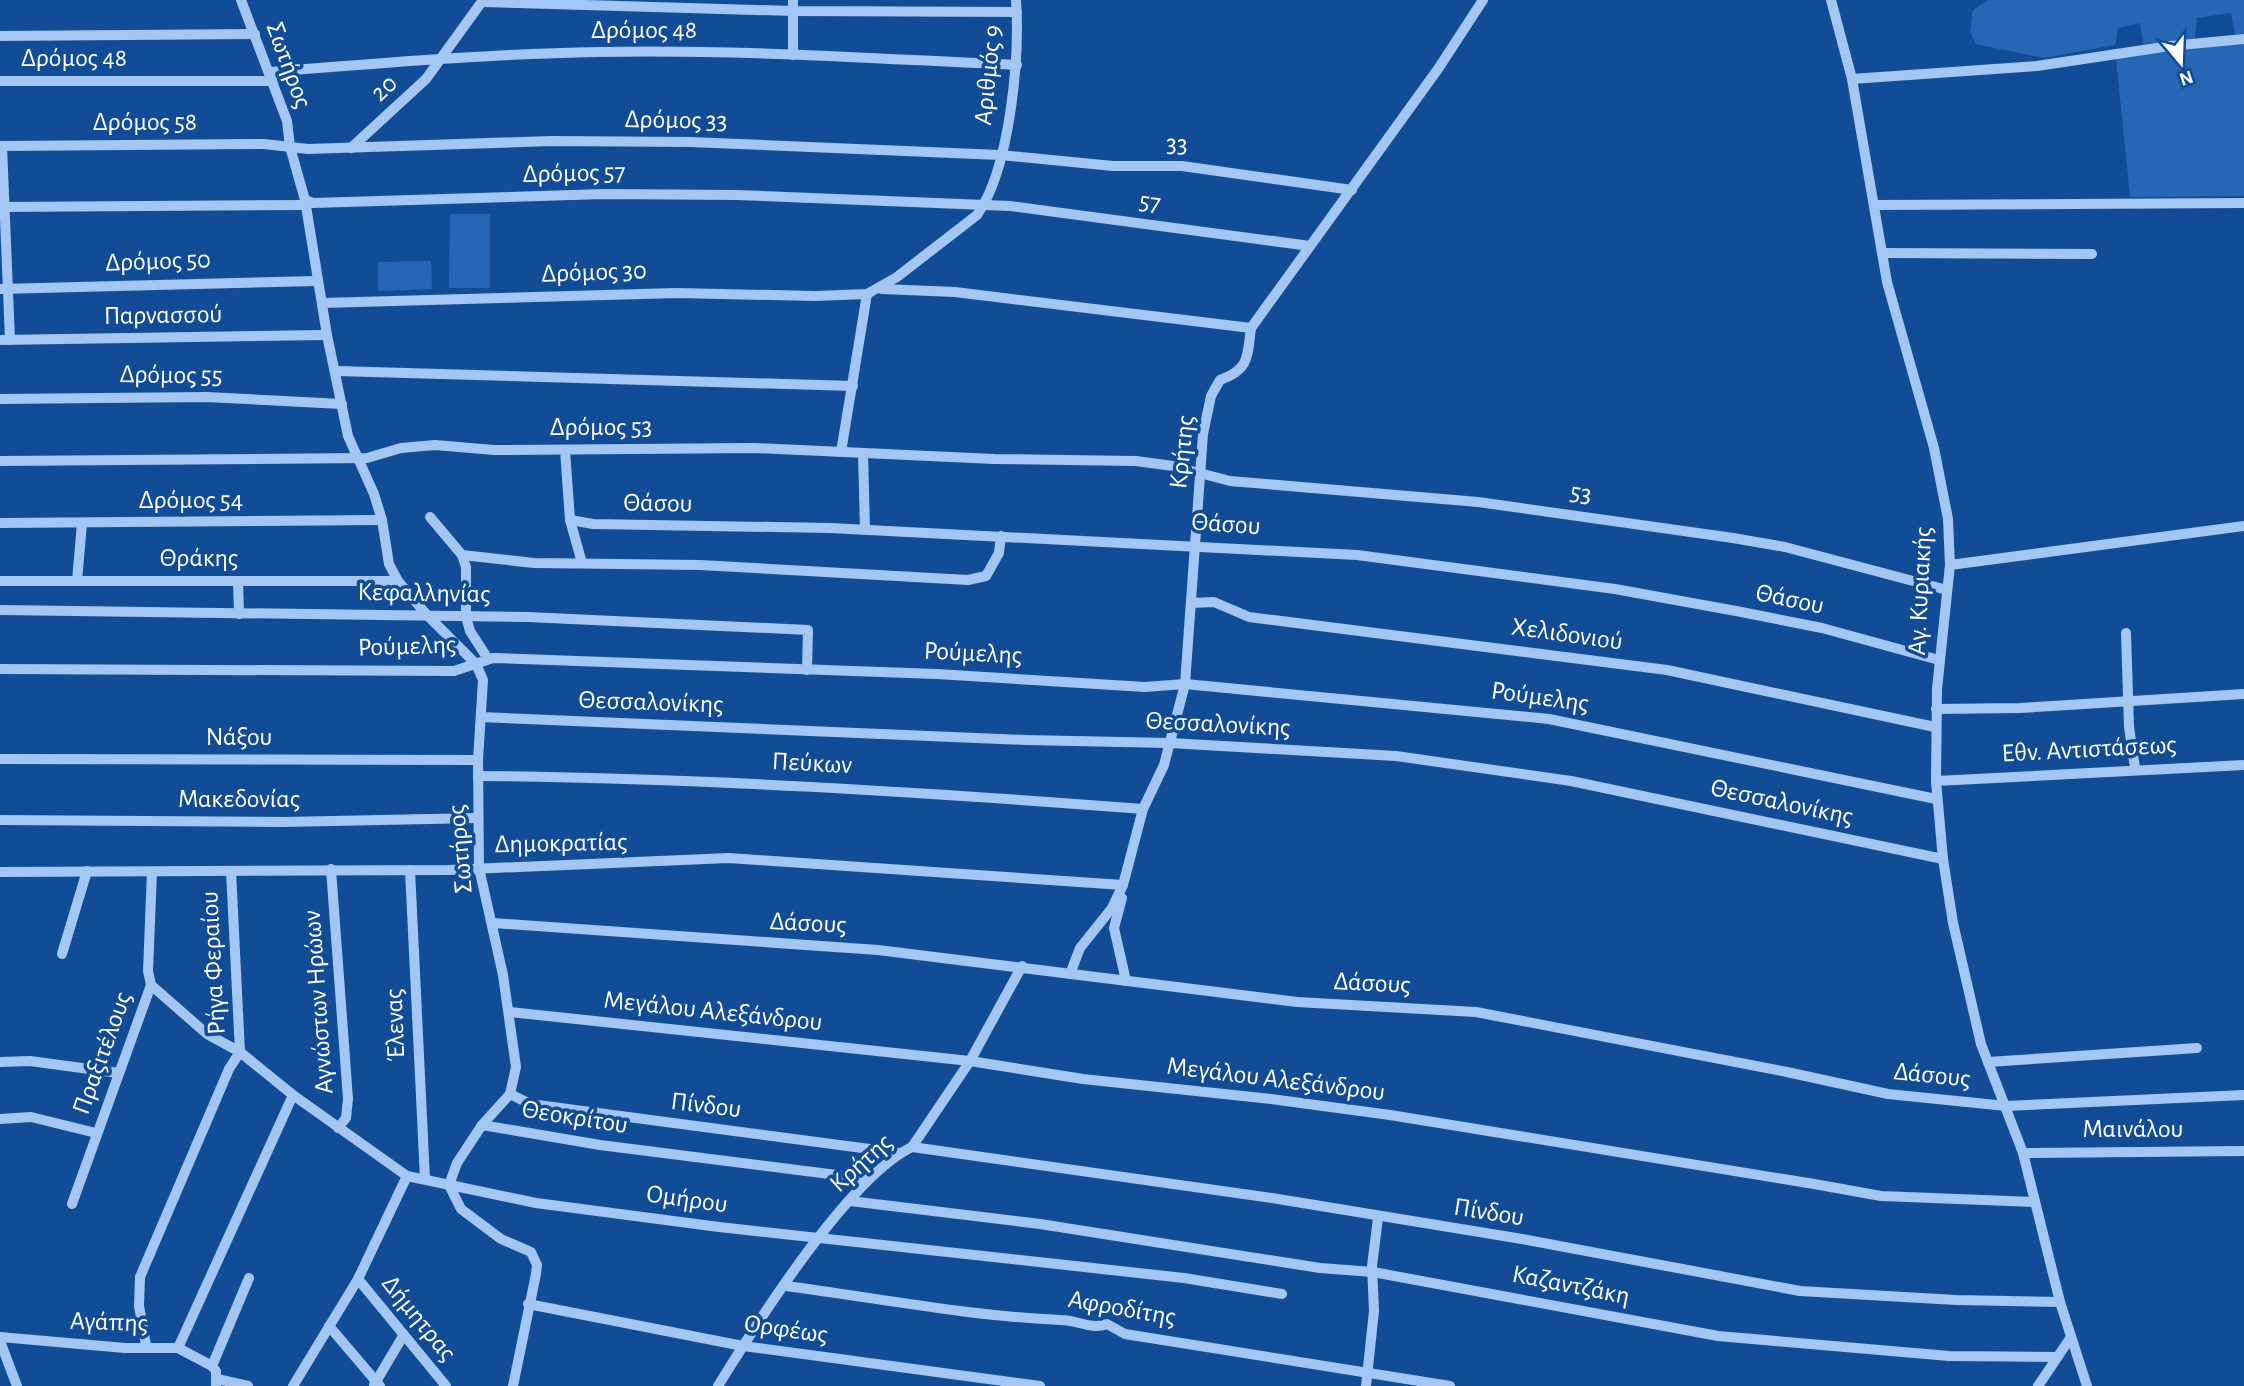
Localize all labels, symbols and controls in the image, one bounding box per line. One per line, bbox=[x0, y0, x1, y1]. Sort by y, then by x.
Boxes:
street label: Δρόμος 48 bbox=[591, 17, 697, 43]
street label: Σωτήρος bbox=[262, 19, 316, 111]
street label: Αριθμός 9 bbox=[970, 24, 1006, 126]
north arrow bbox=[2146, 28, 2216, 98]
street label: Δρόμος 48 bbox=[21, 45, 127, 71]
text: N bbox=[2177, 67, 2195, 89]
street label: 20 bbox=[366, 70, 402, 106]
street label: Δρόμος 33 bbox=[625, 106, 727, 134]
street label: Δρόμος 58 bbox=[93, 109, 197, 135]
street label: 33 bbox=[1166, 131, 1188, 157]
street label: Δρόμος 57 bbox=[522, 159, 626, 187]
street label: 57 bbox=[1138, 188, 1163, 216]
street label: Δρόμος 50 bbox=[105, 246, 211, 276]
street label: Δρόμος 30 bbox=[541, 257, 647, 287]
street label: Παρνασσού bbox=[104, 301, 222, 329]
street label: Δρόμος 55 bbox=[119, 361, 223, 389]
street label: Δρόμος 53 bbox=[550, 414, 652, 440]
street label: Κρήτης bbox=[1165, 414, 1199, 490]
street label: 53 bbox=[1568, 478, 1594, 508]
street label: Δρόμος 54 bbox=[139, 487, 243, 513]
street label: Θάσου bbox=[623, 489, 693, 517]
street label: Θάσου bbox=[1191, 509, 1261, 539]
street label: Αγ. Κυριακής bbox=[1904, 526, 1936, 656]
street label: Θράκης bbox=[160, 545, 238, 571]
street label: Κεφαλληνίας bbox=[357, 579, 491, 607]
street label: Θάσου bbox=[1754, 579, 1826, 619]
street label: Χελιδονιού bbox=[1510, 613, 1624, 655]
street label: Ρούμελης bbox=[358, 631, 456, 661]
street label: Ρούμελης bbox=[923, 637, 1023, 669]
street label: Ρούμελης bbox=[1490, 677, 1590, 717]
street label: Θεσσαλονίκης bbox=[578, 686, 724, 718]
street label: Θεσσαλονίκης bbox=[1145, 707, 1291, 741]
street label: Νάξου bbox=[206, 724, 272, 750]
street label: Εθν. Αντιστάσεως bbox=[2001, 731, 2177, 767]
street label: Πεύκων bbox=[771, 748, 853, 778]
street label: Θεσσαλονίκης bbox=[1708, 774, 1856, 830]
street label: Μακεδονίας bbox=[178, 786, 300, 812]
street label: Σωτήρος bbox=[443, 803, 477, 895]
street label: Δημοκρατίας bbox=[494, 829, 628, 857]
street label: Ρήγα Φεραίου bbox=[196, 891, 230, 1035]
street label: Δάσους bbox=[769, 908, 847, 938]
street label: Αγνώστων Ηρώων bbox=[299, 909, 337, 1095]
street label: Δάσους bbox=[1333, 968, 1411, 998]
street label: Μεγάλου Αλεξάνδρου bbox=[602, 987, 824, 1035]
street label: Πραξιτέλους bbox=[68, 988, 136, 1118]
street label: Έλενας bbox=[381, 988, 409, 1062]
street label: Μεγάλου Αλεξάνδρου bbox=[1165, 1053, 1387, 1105]
street label: Δάσους bbox=[1892, 1058, 1972, 1092]
street label: Πίνδου bbox=[669, 1088, 743, 1122]
street label: Θεοκρίτου bbox=[520, 1096, 630, 1138]
street label: Μαινάλου bbox=[2083, 1116, 2183, 1142]
street label: Κρήτης bbox=[825, 1129, 897, 1197]
street label: Ομήρου bbox=[645, 1180, 729, 1218]
street label: Πίνδου bbox=[1452, 1194, 1526, 1230]
street label: Καζαντζάκη bbox=[1510, 1261, 1632, 1309]
street label: Δήμητρας bbox=[377, 1270, 461, 1366]
street label: Αφροδίτης bbox=[1066, 1286, 1178, 1330]
street label: Αγάπης bbox=[70, 1308, 148, 1336]
street label: Ορφέως bbox=[742, 1310, 830, 1348]

